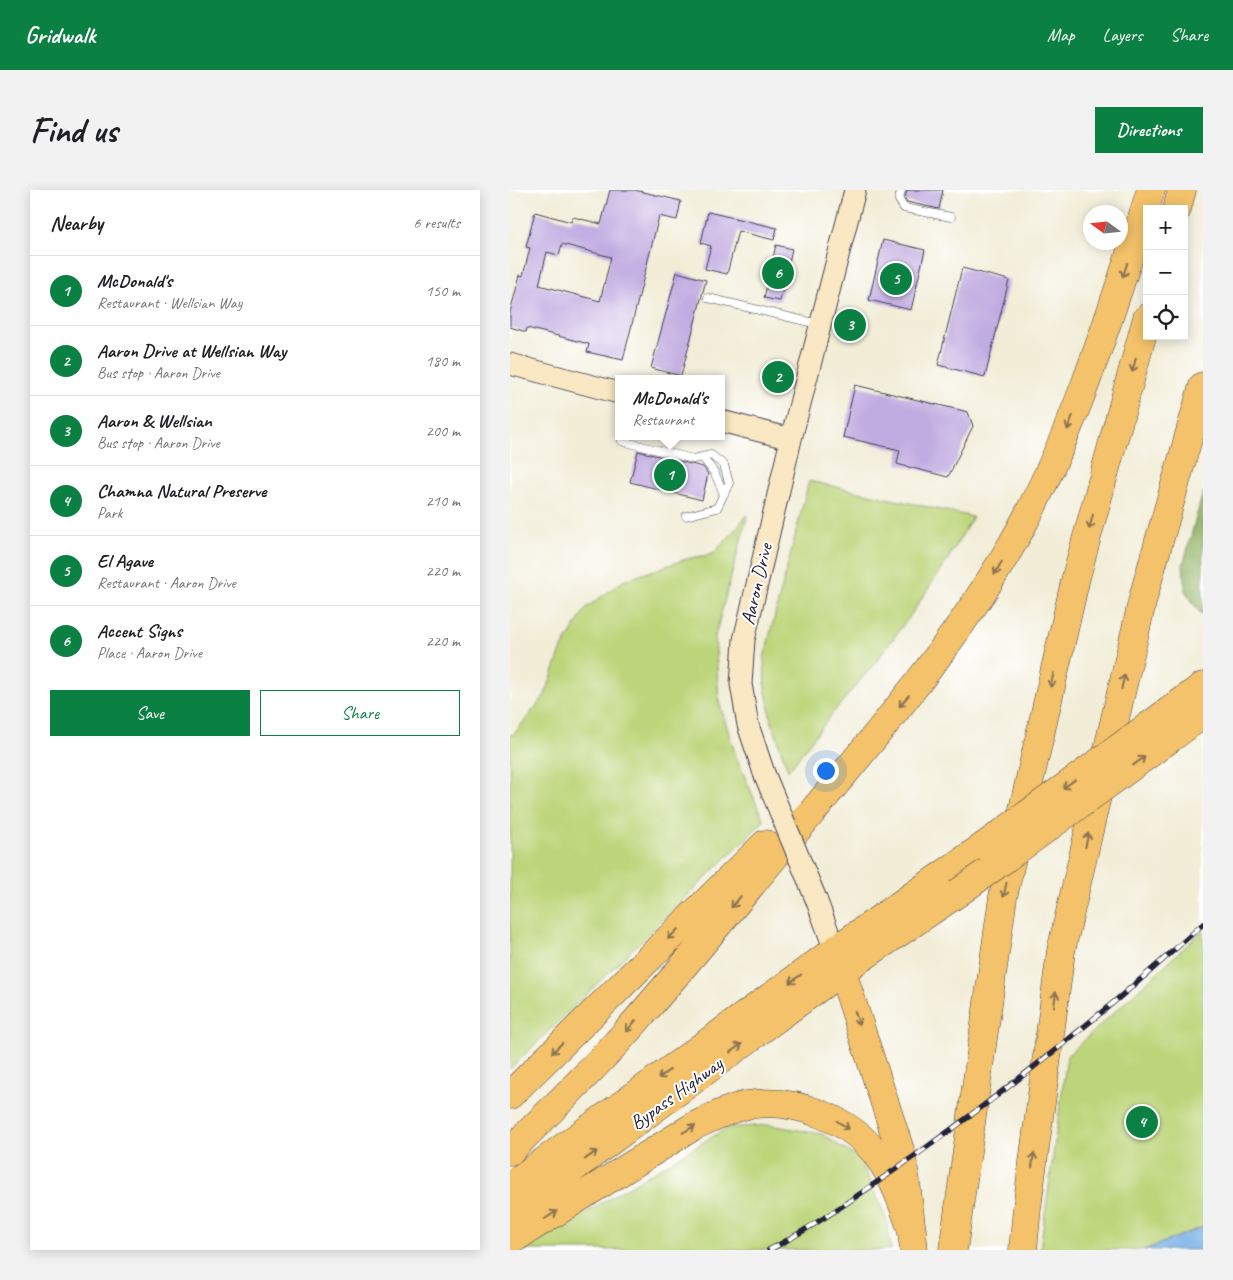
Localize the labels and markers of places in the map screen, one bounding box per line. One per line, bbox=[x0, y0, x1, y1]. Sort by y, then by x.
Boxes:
pin: 6 bbox=[762, 254, 794, 292]
pin: 5 bbox=[880, 260, 912, 298]
pin: 3 bbox=[834, 306, 866, 344]
pin: 2 bbox=[762, 358, 794, 396]
pin: 1 bbox=[654, 456, 686, 494]
pin: 4 bbox=[1126, 1103, 1158, 1141]

